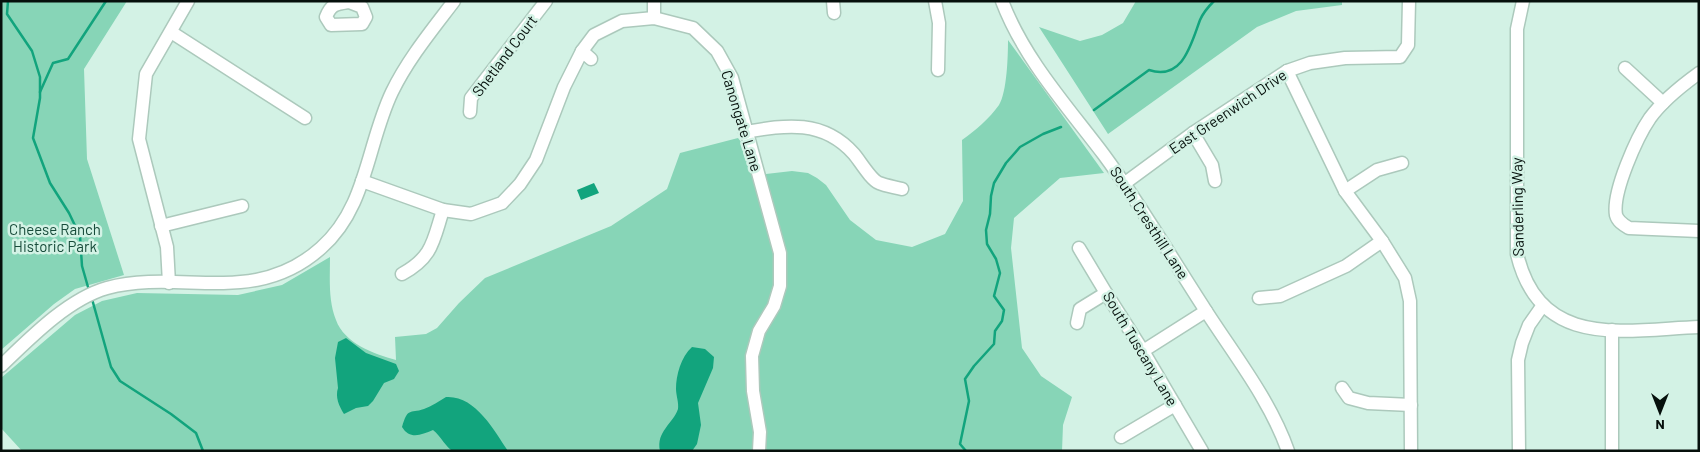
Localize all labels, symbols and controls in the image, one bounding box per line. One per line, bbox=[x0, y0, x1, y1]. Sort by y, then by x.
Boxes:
street label: Shetland Court bbox=[468, 11, 541, 99]
street label: East Greenwich Drive bbox=[1165, 65, 1290, 157]
street label: Canongate Lane bbox=[718, 68, 766, 174]
street label: Sanderling Way bbox=[1507, 157, 1527, 257]
street label: South Cresthill Lane bbox=[1107, 163, 1193, 282]
park label: Cheese Ranch Historic Park bbox=[9, 220, 101, 255]
street label: South Tuscany Lane bbox=[1100, 288, 1182, 409]
north arrow bbox=[1635, 387, 1685, 437]
text: N bbox=[1655, 417, 1665, 434]

